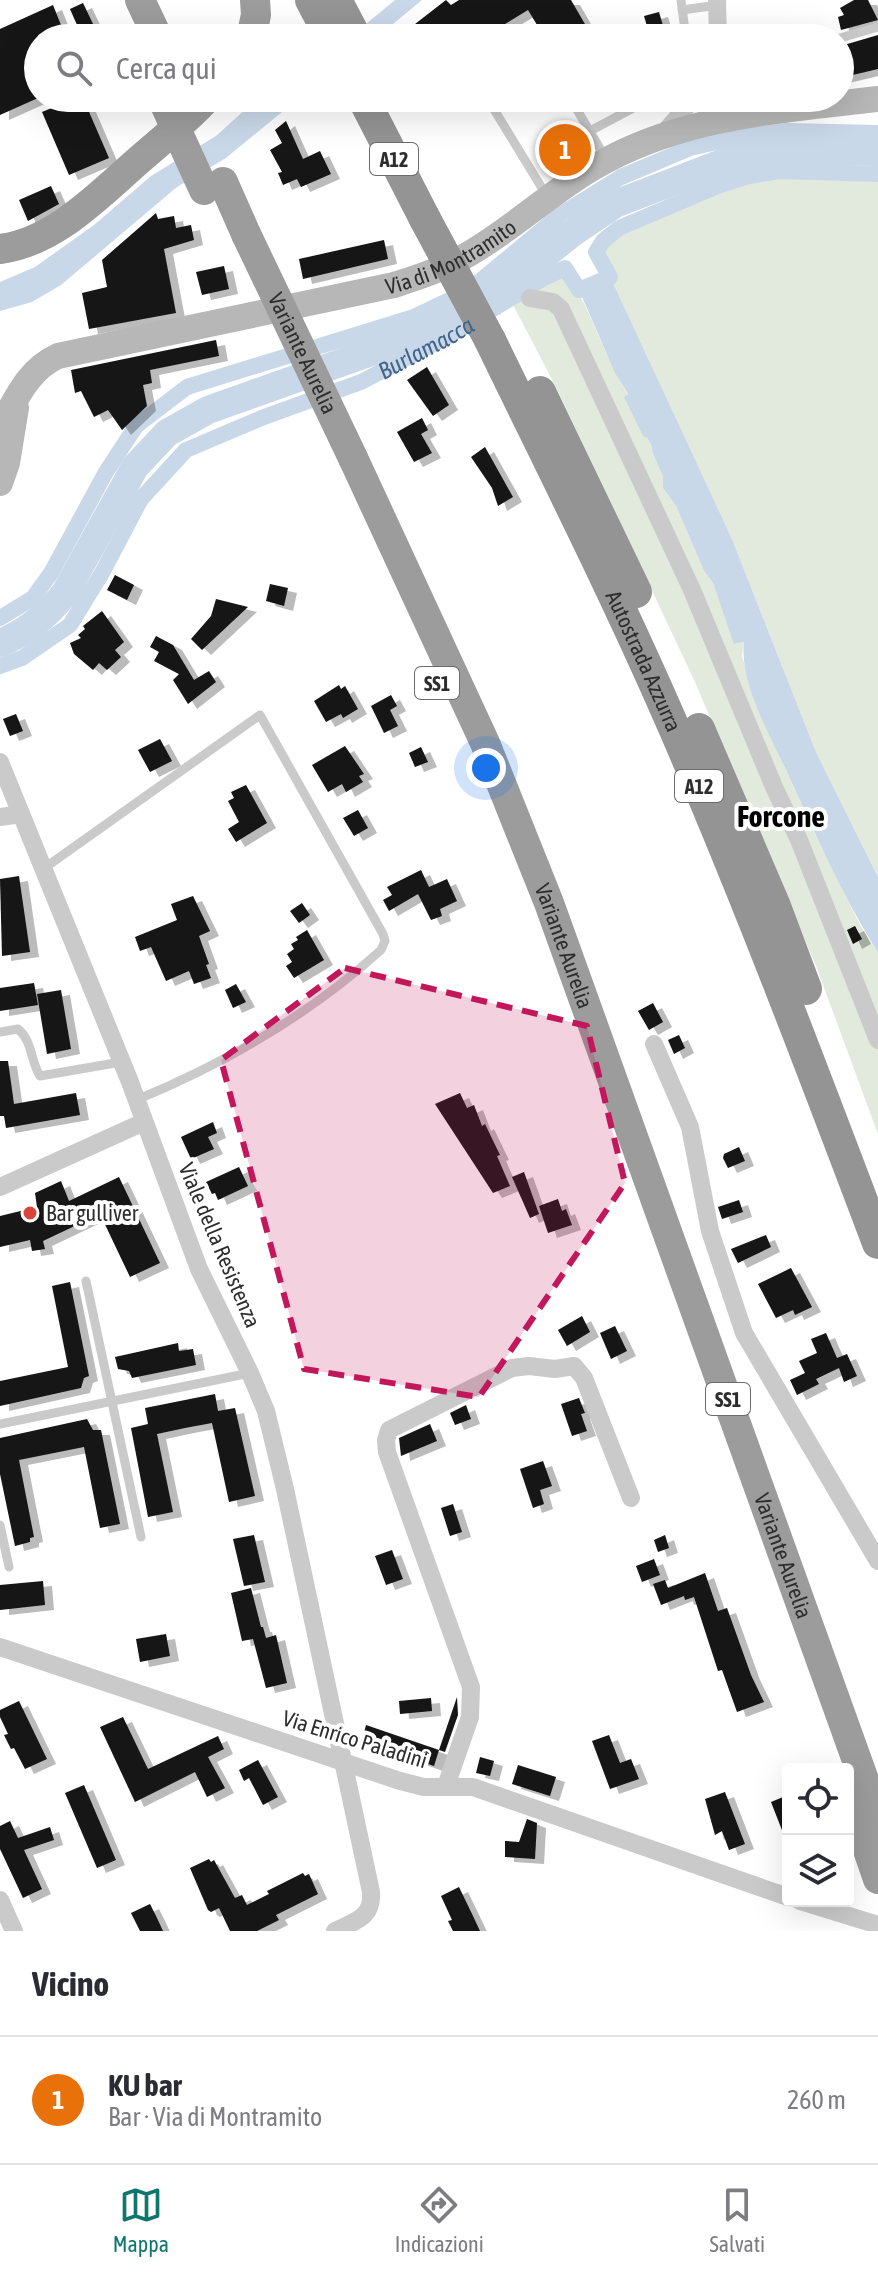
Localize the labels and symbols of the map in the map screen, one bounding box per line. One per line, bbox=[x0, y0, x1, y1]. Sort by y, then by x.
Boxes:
pin: 1 bbox=[539, 120, 591, 180]
road number: A12 bbox=[370, 143, 418, 175]
street label: Via di Montramito bbox=[383, 214, 521, 299]
street label: Variante Aurelia bbox=[263, 288, 343, 418]
water label: Burlamacca bbox=[373, 311, 478, 384]
street label: Autostrada Azzurra bbox=[601, 586, 687, 735]
road number: SS1 bbox=[415, 667, 459, 699]
your location bbox=[466, 748, 506, 788]
road number: A12 bbox=[675, 770, 723, 802]
district label: Forcone bbox=[737, 799, 825, 833]
street label: Variante Aurelia bbox=[530, 880, 599, 1012]
street label: Viale della Resistenza bbox=[174, 1159, 266, 1331]
place label: Bar gulliver bbox=[46, 1200, 139, 1226]
marker: Bar gulliver bbox=[21, 1204, 39, 1222]
road number: SS1 bbox=[706, 1383, 750, 1415]
street label: Variante Aurelia bbox=[749, 1490, 818, 1622]
street label: Via Enrico Paladini bbox=[279, 1705, 431, 1773]

